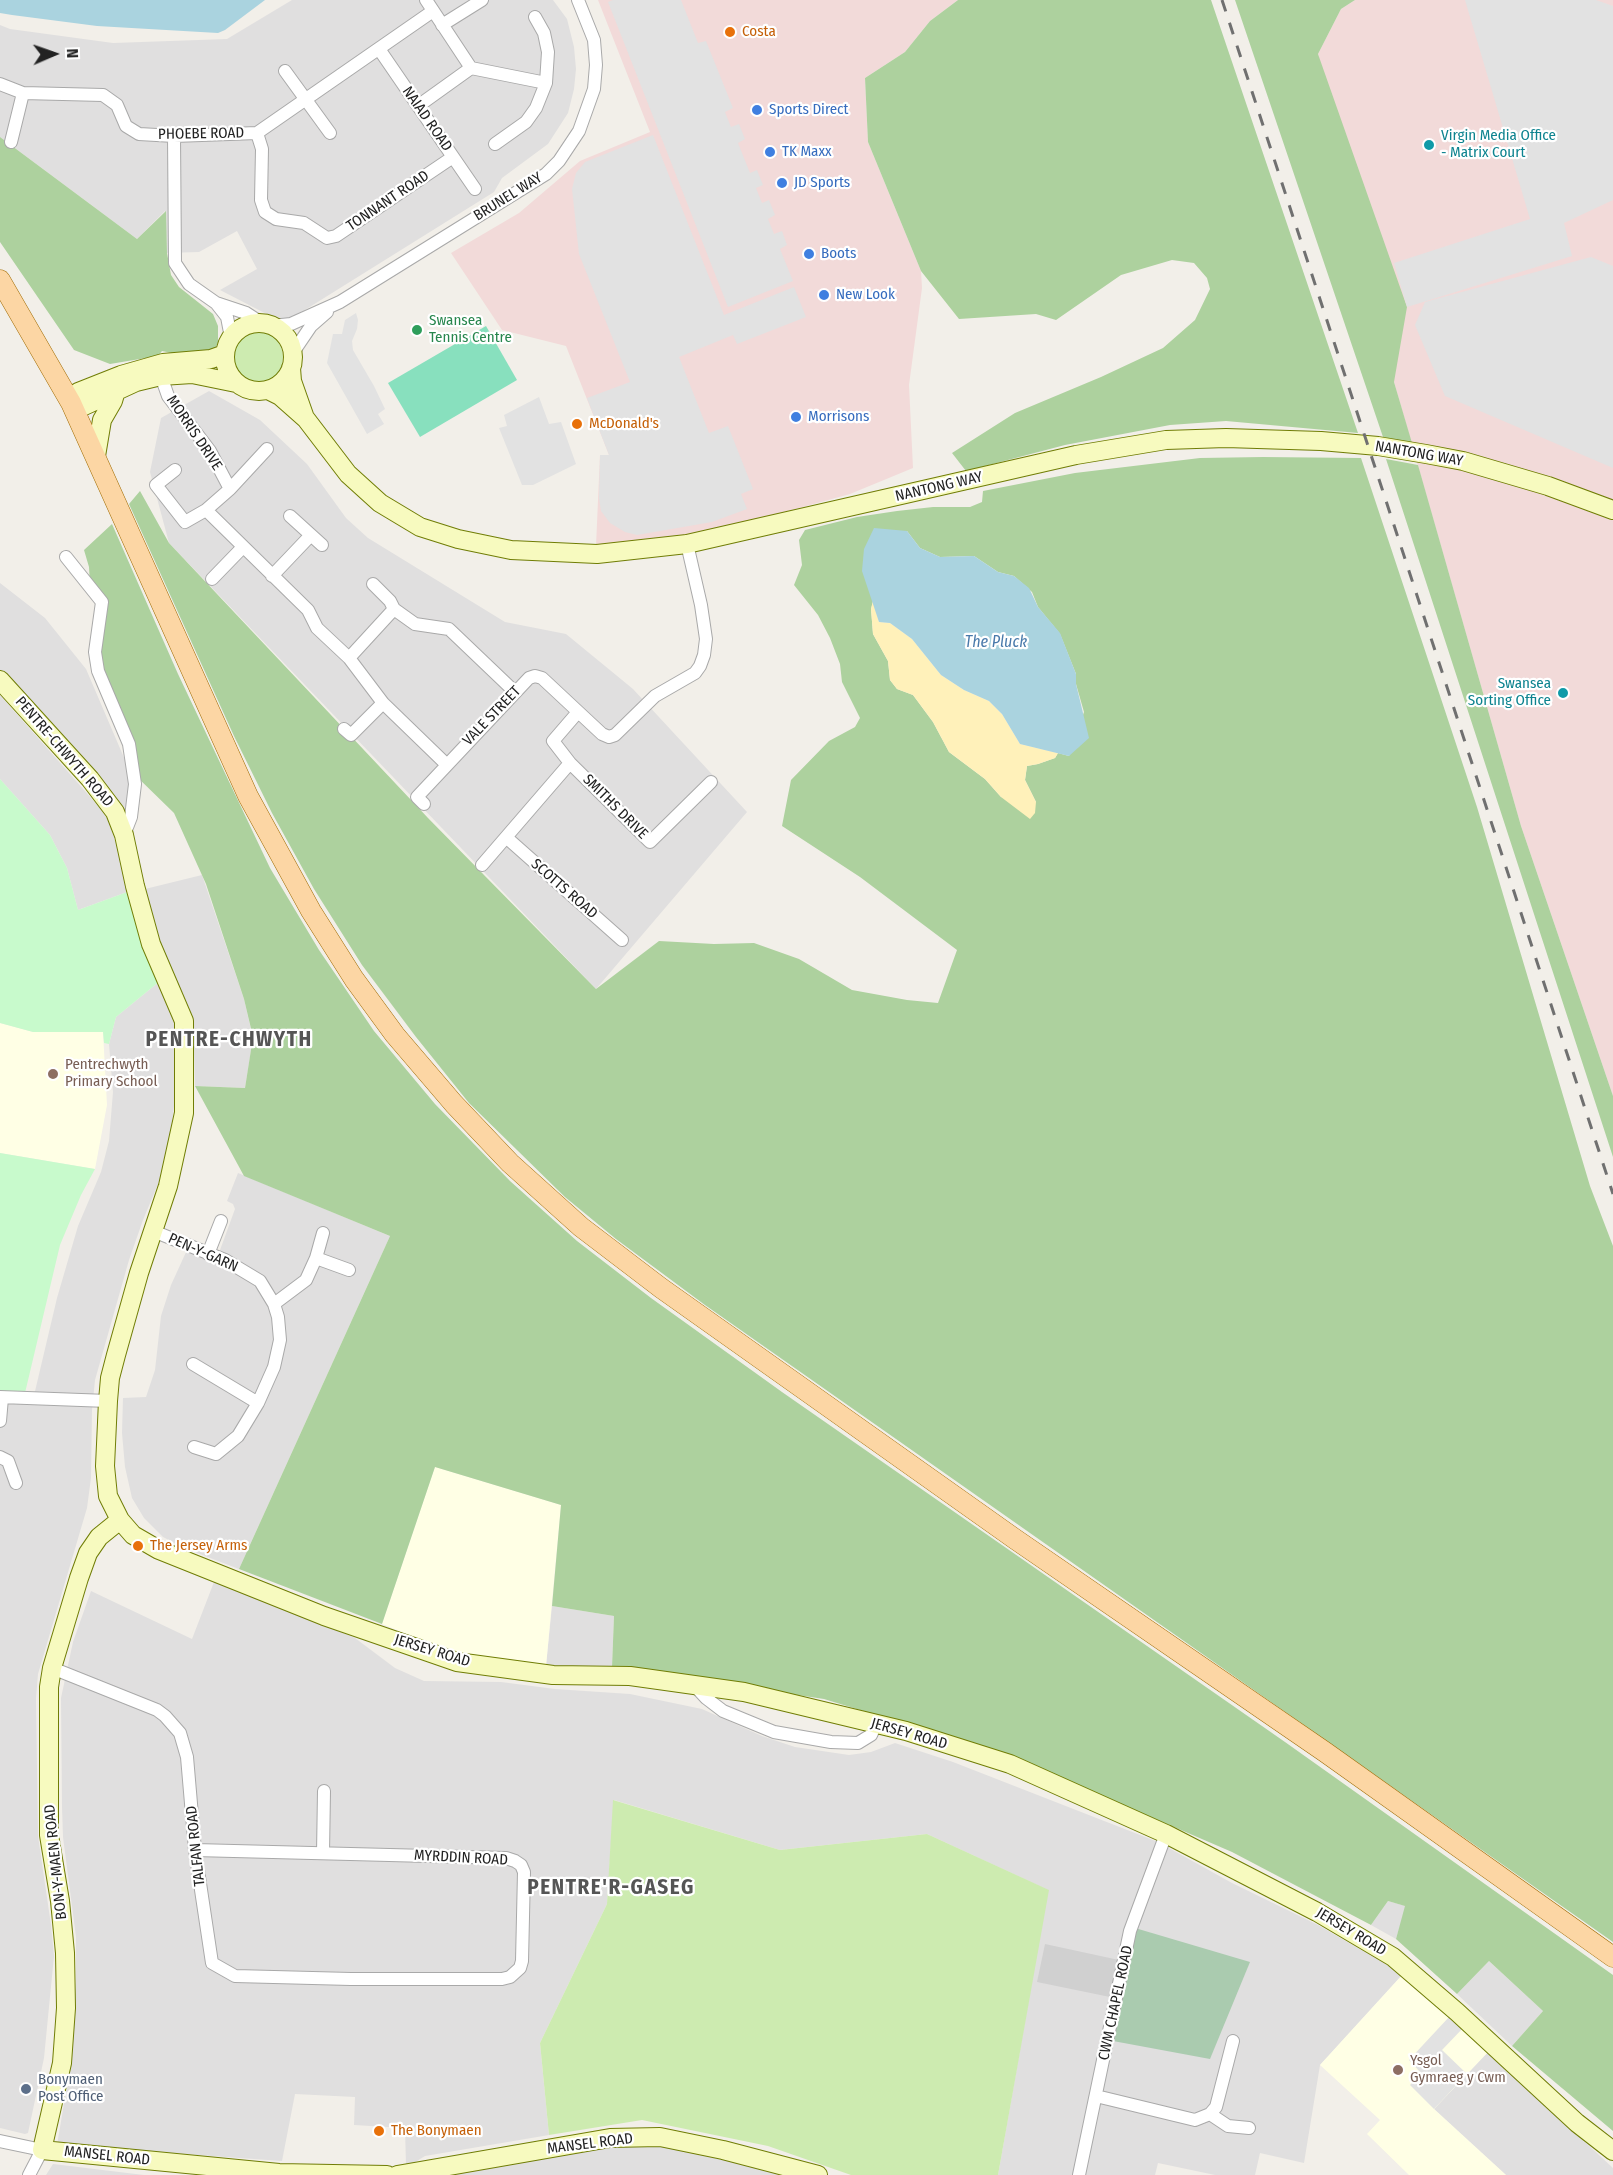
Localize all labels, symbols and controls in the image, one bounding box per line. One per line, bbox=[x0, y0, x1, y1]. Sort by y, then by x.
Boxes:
place label: Costa bbox=[742, 23, 776, 41]
north arrow bbox=[24, 24, 84, 84]
marker: Costa bbox=[723, 25, 737, 39]
text: N bbox=[63, 48, 82, 58]
street label: NAIAD ROAD bbox=[398, 83, 456, 155]
place label: Sports Direct bbox=[769, 101, 848, 119]
marker: Sports Direct bbox=[750, 103, 764, 117]
street label: PHOEBE ROAD bbox=[158, 124, 244, 144]
place label: Virgin Media Office - Matrix Court bbox=[1441, 127, 1556, 162]
marker: Virgin Media Office - Matrix Court bbox=[1422, 138, 1436, 152]
place label: TK Maxx bbox=[782, 143, 832, 161]
marker: TK Maxx bbox=[763, 145, 777, 159]
street label: TONNANT ROAD bbox=[343, 167, 433, 235]
street label: BRUNEL WAY bbox=[470, 169, 546, 225]
place label: JD Sports bbox=[794, 174, 850, 192]
marker: JD Sports bbox=[775, 176, 789, 190]
place label: Boots bbox=[821, 245, 856, 263]
marker: Boots bbox=[802, 247, 816, 261]
place label: New Look bbox=[836, 286, 895, 304]
marker: New Look bbox=[817, 288, 831, 302]
place label: Swansea Tennis Centre bbox=[429, 312, 512, 347]
marker: Swansea Tennis Centre bbox=[410, 323, 424, 337]
street label: MORRIS DRIVE bbox=[162, 392, 226, 474]
place label: Morrisons bbox=[808, 408, 869, 426]
marker: Morrisons bbox=[789, 410, 803, 424]
place label: McDonald's bbox=[589, 415, 659, 433]
marker: McDonald's bbox=[570, 417, 584, 431]
street label: NANTONG WAY bbox=[1374, 437, 1464, 471]
street label: NANTONG WAY bbox=[894, 468, 984, 506]
water label: The Pluck bbox=[965, 633, 1027, 653]
place label: Swansea Sorting Office bbox=[1468, 675, 1551, 710]
street label: VALE STREET bbox=[459, 682, 525, 750]
marker: Swansea Sorting Office bbox=[1556, 686, 1570, 700]
street label: PENTRE-CHWYTH ROAD bbox=[11, 693, 117, 811]
street label: SMITHS DRIVE bbox=[579, 771, 651, 843]
street label: SCOTTS ROAD bbox=[527, 855, 601, 923]
district label: PENTRE-CHWYTH bbox=[145, 1027, 313, 1053]
place label: Pentrechwyth Primary School bbox=[65, 1056, 157, 1091]
marker: Pentrechwyth Primary School bbox=[46, 1067, 60, 1081]
street label: PEN-Y-GARN bbox=[165, 1230, 241, 1276]
place label: The Jersey Arms bbox=[150, 1537, 247, 1555]
marker: The Jersey Arms bbox=[131, 1539, 145, 1553]
street label: JERSEY ROAD bbox=[392, 1631, 472, 1671]
street label: JERSEY ROAD bbox=[869, 1715, 949, 1753]
street label: BON-Y-MAEN ROAD bbox=[41, 1803, 71, 1921]
street label: TALFAN ROAD bbox=[183, 1805, 209, 1887]
street label: MYRDDIN ROAD bbox=[414, 1847, 508, 1869]
district label: PENTRE'R-GASEG bbox=[527, 1875, 695, 1901]
street label: JERSEY ROAD bbox=[1313, 1904, 1389, 1960]
street label: CWM CHAPEL ROAD bbox=[1095, 1944, 1137, 2062]
place label: Ysgol Gymraeg y Cwm bbox=[1410, 2052, 1506, 2087]
marker: Ysgol Gymraeg y Cwm bbox=[1391, 2063, 1405, 2077]
place label: Bonymaen Post Office bbox=[38, 2071, 104, 2106]
marker: Bonymaen Post Office bbox=[19, 2082, 33, 2096]
place label: The Bonymaen bbox=[391, 2122, 482, 2140]
marker: The Bonymaen bbox=[372, 2124, 386, 2138]
street label: MANSEL ROAD bbox=[546, 2130, 634, 2158]
street label: MANSEL ROAD bbox=[63, 2143, 151, 2169]

